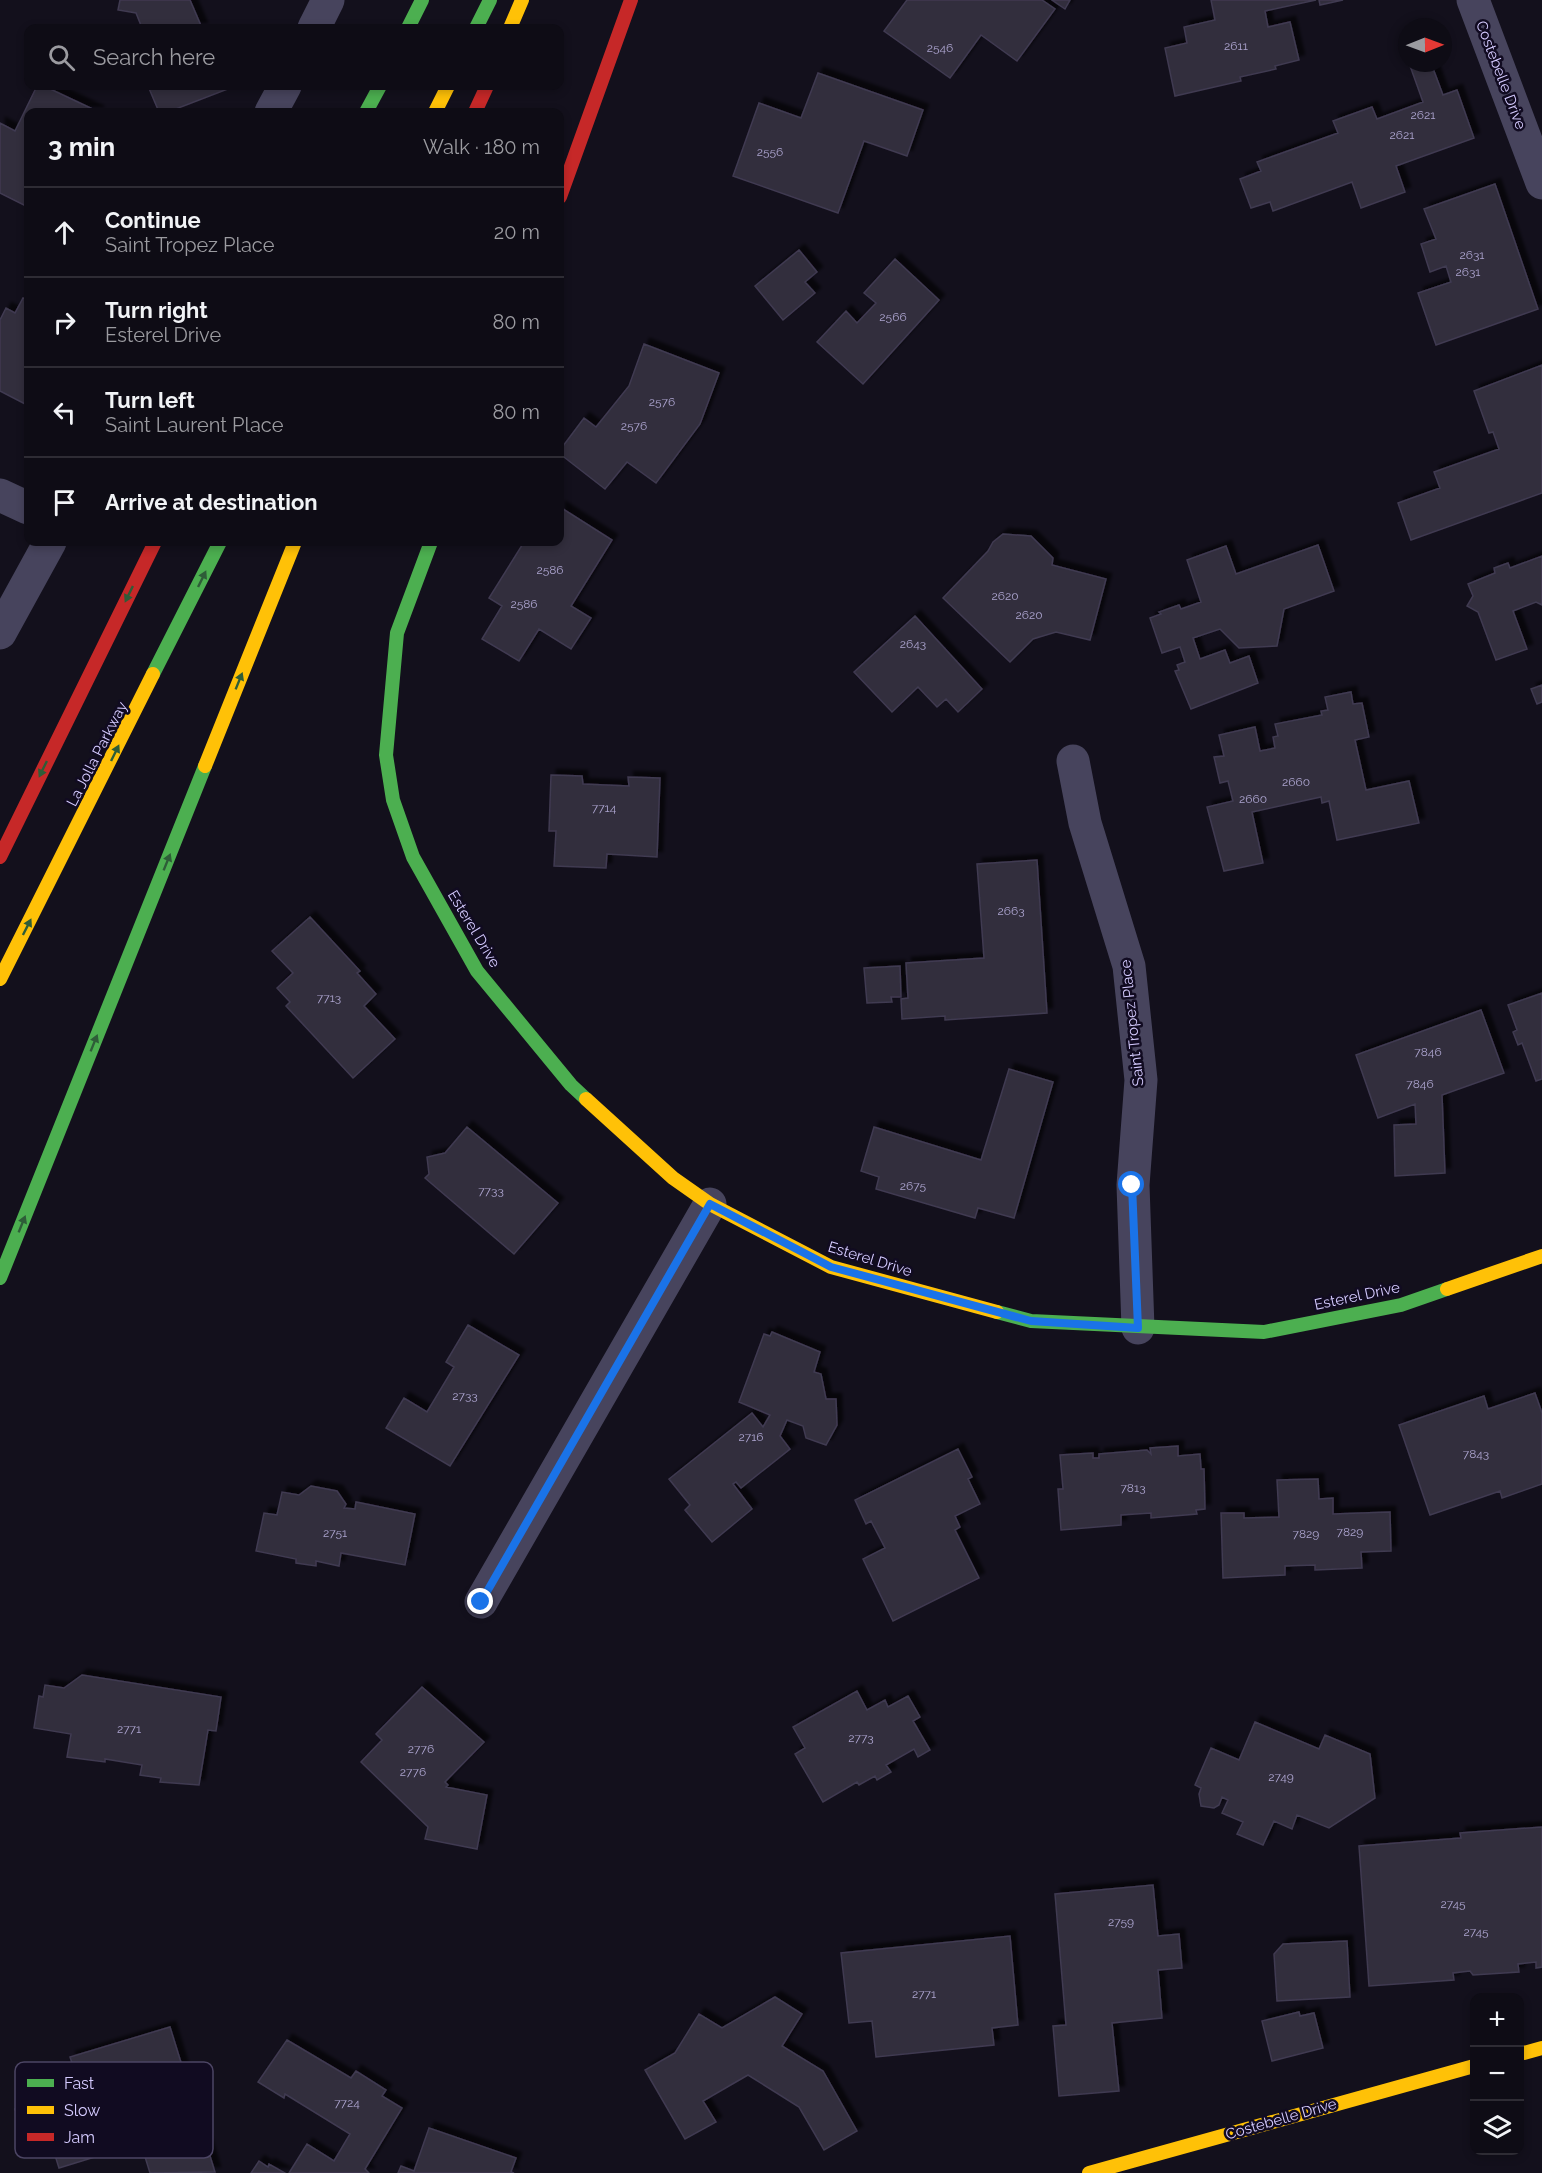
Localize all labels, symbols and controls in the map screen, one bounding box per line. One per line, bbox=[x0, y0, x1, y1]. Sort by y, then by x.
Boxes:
north arrow bbox=[1398, 18, 1452, 72]
street label: Costebelle Drive bbox=[1472, 18, 1530, 132]
search box bbox=[24, 24, 564, 90]
house number: 2611 bbox=[1224, 39, 1248, 53]
icon: search bbox=[45, 41, 78, 74]
house number: 2546 bbox=[927, 41, 953, 55]
text: Search here bbox=[93, 44, 215, 70]
house number: 2621 bbox=[1411, 108, 1435, 122]
house number: 2621 bbox=[1390, 128, 1414, 142]
text: 3 min bbox=[48, 132, 115, 162]
text: Walk · 180 m bbox=[423, 135, 540, 159]
house number: 2556 bbox=[757, 145, 783, 159]
text: Continue bbox=[105, 207, 201, 233]
icon: ahead bbox=[48, 216, 81, 249]
text: 20 m bbox=[494, 220, 540, 244]
text: Saint Tropez Place bbox=[105, 233, 274, 257]
house number: 2631 bbox=[1459, 248, 1485, 262]
house number: 2631 bbox=[1455, 265, 1481, 279]
text: Turn right bbox=[105, 297, 208, 323]
icon: right bbox=[48, 306, 81, 339]
text: 80 m bbox=[492, 310, 540, 334]
house number: 2566 bbox=[879, 310, 907, 324]
text: Esterel Drive bbox=[105, 323, 221, 347]
text: Turn left bbox=[105, 387, 195, 413]
house number: 2576 bbox=[649, 395, 675, 409]
icon: left bbox=[48, 396, 81, 429]
text: 80 m bbox=[492, 400, 540, 424]
text: Saint Laurent Place bbox=[105, 413, 283, 437]
house number: 2576 bbox=[621, 419, 647, 433]
icon: arrive bbox=[48, 486, 81, 519]
text: Arrive at destination bbox=[105, 489, 318, 515]
house number: 2586 bbox=[536, 563, 564, 577]
one-way arrow bbox=[197, 570, 207, 587]
one-way arrow bbox=[125, 585, 135, 603]
house number: 2620 bbox=[991, 589, 1019, 603]
house number: 2586 bbox=[510, 597, 538, 611]
house number: 2620 bbox=[1015, 608, 1043, 622]
house number: 2643 bbox=[900, 637, 926, 651]
one-way arrow bbox=[234, 671, 244, 689]
street label: La Jolla Parkway bbox=[63, 699, 131, 809]
one-way arrow bbox=[111, 745, 120, 762]
one-way arrow bbox=[39, 760, 49, 778]
house number: 2660 bbox=[1282, 775, 1310, 789]
house number: 2660 bbox=[1239, 792, 1267, 806]
house number: 7714 bbox=[592, 801, 617, 815]
one-way arrow bbox=[162, 852, 172, 870]
street label: Esterel Drive bbox=[444, 887, 504, 971]
house number: 2663 bbox=[997, 904, 1025, 918]
one-way arrow bbox=[22, 918, 32, 935]
street label: Saint Tropez Place bbox=[1116, 959, 1148, 1087]
house number: 7713 bbox=[317, 991, 341, 1005]
one-way arrow bbox=[89, 1033, 99, 1051]
house number: 7846 bbox=[1414, 1045, 1442, 1059]
house number: 7846 bbox=[1406, 1077, 1434, 1091]
route start bbox=[1118, 1171, 1144, 1197]
house number: 2675 bbox=[900, 1179, 927, 1193]
house number: 7733 bbox=[478, 1184, 504, 1198]
one-way arrow bbox=[17, 1214, 27, 1232]
street label: Esterel Drive bbox=[826, 1238, 914, 1280]
street label: Esterel Drive bbox=[1313, 1278, 1402, 1314]
house number: 2733 bbox=[452, 1389, 478, 1403]
house number: 2716 bbox=[738, 1430, 764, 1444]
house number: 7843 bbox=[1463, 1447, 1489, 1461]
house number: 7813 bbox=[1120, 1481, 1146, 1495]
house number: 7829 bbox=[1337, 1525, 1363, 1539]
house number: 2751 bbox=[323, 1526, 347, 1540]
house number: 7829 bbox=[1293, 1527, 1319, 1541]
route end bbox=[467, 1588, 493, 1614]
house number: 2771 bbox=[117, 1722, 141, 1736]
house number: 2773 bbox=[848, 1731, 874, 1745]
house number: 2776 bbox=[408, 1742, 434, 1756]
house number: 2776 bbox=[400, 1765, 426, 1779]
house number: 2749 bbox=[1268, 1770, 1294, 1784]
house number: 2745 bbox=[1440, 1897, 1466, 1911]
house number: 2759 bbox=[1108, 1915, 1134, 1929]
house number: 2745 bbox=[1463, 1925, 1489, 1939]
house number: 2771 bbox=[912, 1987, 936, 2001]
map controls bbox=[1470, 1993, 1524, 2155]
button: + bbox=[1470, 1993, 1524, 2047]
button: − bbox=[1470, 2047, 1524, 2101]
legend bbox=[15, 2062, 213, 2158]
text: Fast bbox=[64, 2074, 95, 2093]
street label: Costebelle Drive bbox=[1223, 2094, 1339, 2143]
house number: 7724 bbox=[334, 2096, 360, 2110]
text: Slow bbox=[64, 2101, 100, 2120]
button: layers bbox=[1470, 2101, 1524, 2155]
text: Jam bbox=[64, 2128, 95, 2147]

